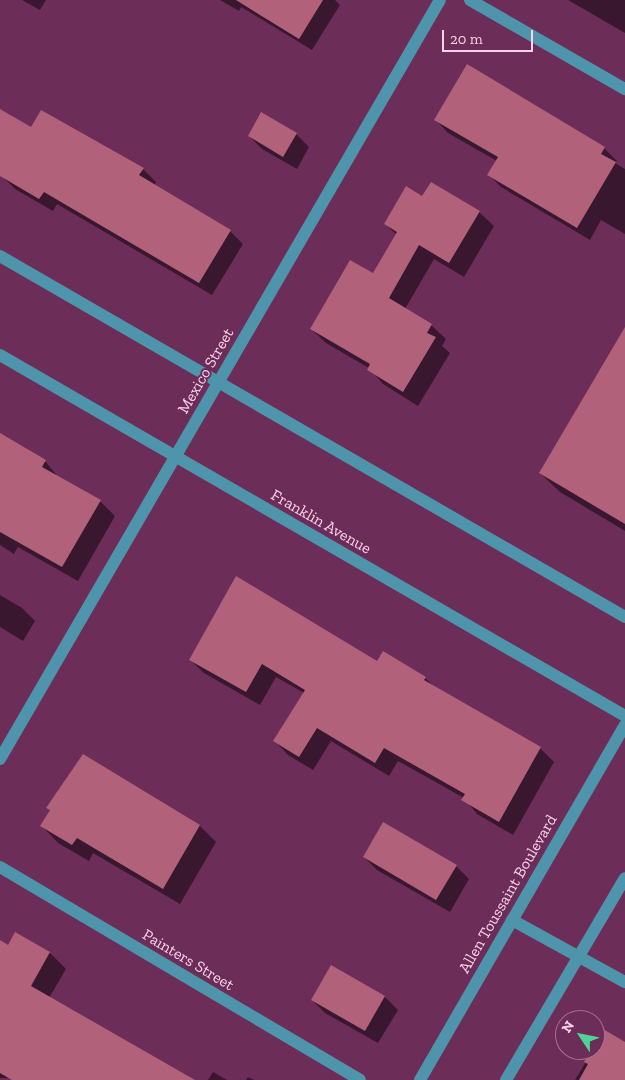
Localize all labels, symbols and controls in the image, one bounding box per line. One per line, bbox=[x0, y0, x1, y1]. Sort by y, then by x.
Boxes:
scale bar bbox=[445, 20, 536, 52]
text: 20 m bbox=[450, 30, 483, 48]
street label: Mexico Street bbox=[174, 325, 238, 417]
street label: Franklin Avenue bbox=[267, 485, 375, 559]
street label: Allen Toussaint Boulevard bbox=[455, 811, 561, 977]
street label: Painters Street bbox=[139, 925, 237, 995]
north arrow bbox=[555, 1010, 605, 1060]
text: N bbox=[558, 1018, 578, 1036]

